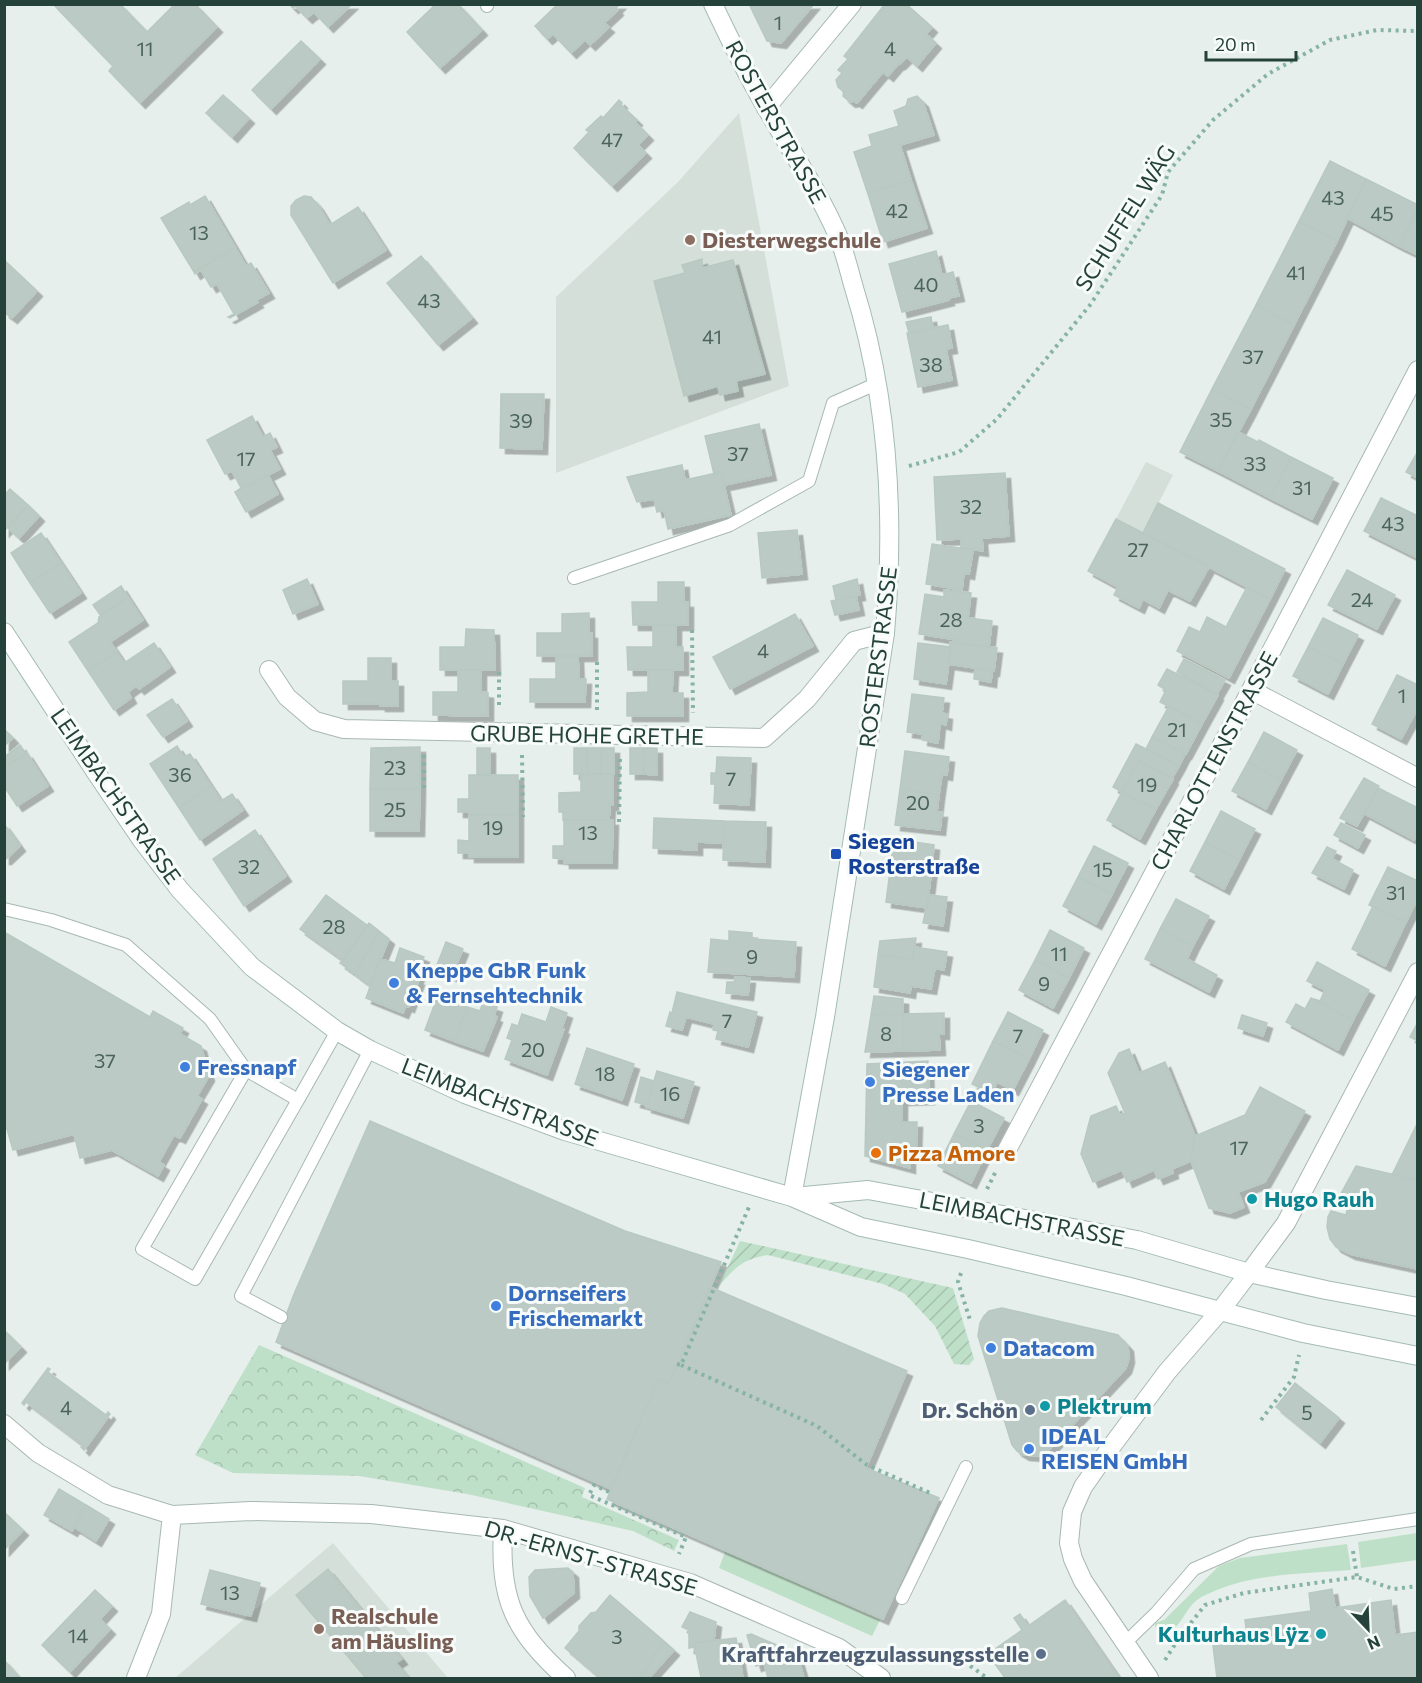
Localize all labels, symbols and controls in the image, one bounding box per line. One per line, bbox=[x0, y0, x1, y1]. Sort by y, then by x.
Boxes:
house number: 1 bbox=[774, 10, 782, 34]
scale bar bbox=[1206, 24, 1296, 62]
text: 20 m bbox=[1215, 33, 1256, 55]
street label: ROSTERSTRASSE bbox=[720, 35, 832, 208]
house number: 11 bbox=[136, 36, 154, 60]
house number: 4 bbox=[884, 36, 896, 60]
house number: 47 bbox=[601, 127, 623, 151]
street label: SCHUFFEL WÄG bbox=[1069, 140, 1180, 296]
house number: 43 bbox=[1321, 185, 1345, 209]
house number: 42 bbox=[886, 198, 908, 222]
house number: 45 bbox=[1370, 201, 1394, 225]
house number: 13 bbox=[189, 220, 209, 244]
place label: Diesterwegschule bbox=[702, 226, 881, 253]
marker: Diesterwegschule bbox=[683, 233, 697, 247]
house number: 41 bbox=[1286, 260, 1306, 284]
house number: 40 bbox=[913, 272, 939, 296]
house number: 43 bbox=[417, 288, 441, 312]
house number: 41 bbox=[702, 324, 722, 348]
house number: 37 bbox=[1242, 344, 1264, 368]
house number: 38 bbox=[919, 352, 943, 376]
house number: 35 bbox=[1210, 407, 1232, 431]
house number: 39 bbox=[509, 408, 533, 432]
house number: 37 bbox=[727, 441, 749, 465]
house number: 17 bbox=[236, 446, 256, 470]
house number: 33 bbox=[1244, 451, 1266, 475]
house number: 31 bbox=[1292, 475, 1312, 499]
house number: 32 bbox=[960, 494, 982, 518]
house number: 43 bbox=[1381, 511, 1405, 535]
house number: 27 bbox=[1127, 537, 1149, 561]
street label: ROSTERSTRASSE bbox=[853, 565, 902, 749]
house number: 24 bbox=[1351, 587, 1373, 611]
house number: 28 bbox=[939, 607, 963, 631]
house number: 4 bbox=[757, 638, 769, 662]
street label: CHARLOTTENSTRASSE bbox=[1144, 647, 1283, 875]
house number: 1 bbox=[1398, 683, 1406, 707]
street label: LEIMBACHSTRASSE bbox=[46, 703, 187, 889]
house number: 21 bbox=[1167, 717, 1187, 741]
street label: GRUBE HOHE GRETHE bbox=[470, 719, 704, 750]
house number: 23 bbox=[384, 755, 406, 779]
house number: 36 bbox=[168, 762, 192, 786]
house number: 7 bbox=[726, 766, 736, 790]
house number: 19 bbox=[1137, 772, 1157, 796]
house number: 20 bbox=[906, 790, 930, 814]
house number: 25 bbox=[384, 797, 406, 821]
house number: 19 bbox=[483, 815, 503, 839]
house number: 13 bbox=[578, 820, 598, 844]
place label: Siegen Rosterstraße bbox=[848, 827, 980, 879]
marker: Siegen Rosterstraße bbox=[829, 847, 843, 861]
house number: 32 bbox=[238, 854, 260, 878]
house number: 15 bbox=[1093, 857, 1113, 881]
house number: 31 bbox=[1386, 880, 1406, 904]
house number: 28 bbox=[322, 914, 346, 938]
house number: 11 bbox=[1050, 941, 1068, 965]
house number: 9 bbox=[746, 944, 758, 968]
place label: Kneppe GbR Funk & Fernsehtechnik bbox=[406, 956, 587, 1008]
house number: 9 bbox=[1038, 971, 1050, 995]
marker: Kneppe GbR Funk & Fernsehtechnik bbox=[387, 976, 401, 990]
house number: 7 bbox=[722, 1008, 732, 1032]
house number: 8 bbox=[880, 1021, 892, 1045]
house number: 7 bbox=[1013, 1023, 1023, 1047]
house number: 20 bbox=[521, 1037, 545, 1061]
house number: 37 bbox=[94, 1048, 116, 1072]
street label: LEIMBACHSTRASSE bbox=[398, 1052, 602, 1152]
place label: Fressnapf bbox=[197, 1053, 298, 1080]
place label: Siegener Presse Laden bbox=[882, 1055, 1014, 1107]
marker: Fressnapf bbox=[178, 1060, 192, 1074]
house number: 18 bbox=[595, 1061, 615, 1085]
marker: Siegener Presse Laden bbox=[863, 1075, 877, 1089]
house number: 16 bbox=[660, 1081, 680, 1105]
house number: 3 bbox=[973, 1113, 985, 1137]
house number: 17 bbox=[1229, 1135, 1249, 1159]
place label: Pizza Amore bbox=[888, 1139, 1015, 1166]
marker: Pizza Amore bbox=[869, 1146, 883, 1160]
street label: LEIMBACHSTRASSE bbox=[917, 1185, 1127, 1252]
place label: Hugo Rauh bbox=[1264, 1185, 1374, 1212]
marker: Hugo Rauh bbox=[1245, 1192, 1259, 1206]
place label: Dornseifers Frischemarkt bbox=[508, 1279, 643, 1331]
marker: Dornseifers Frischemarkt bbox=[489, 1299, 503, 1313]
place label: Datacom bbox=[1003, 1334, 1095, 1361]
marker: Datacom bbox=[984, 1341, 998, 1355]
place label: Plektrum bbox=[1057, 1392, 1152, 1419]
house number: 4 bbox=[60, 1395, 72, 1419]
place label: Dr. Schön bbox=[921, 1396, 1018, 1423]
marker: Plektrum bbox=[1038, 1399, 1052, 1413]
house number: 5 bbox=[1301, 1400, 1313, 1424]
marker: Dr. Schön bbox=[1023, 1403, 1037, 1417]
place label: IDEAL REISEN GmbH bbox=[1041, 1422, 1188, 1474]
marker: IDEAL REISEN GmbH bbox=[1022, 1442, 1036, 1456]
street label: DR.-ERNST-STRASSE bbox=[482, 1514, 701, 1601]
house number: 13 bbox=[220, 1580, 240, 1604]
north arrow bbox=[1338, 1599, 1398, 1659]
place label: Realschule am Häusling bbox=[331, 1602, 454, 1654]
place label: Kulturhaus Lÿz bbox=[1158, 1620, 1309, 1647]
marker: Realschule am Häusling bbox=[312, 1622, 326, 1636]
house number: 14 bbox=[68, 1623, 88, 1647]
house number: 3 bbox=[611, 1624, 623, 1648]
marker: Kulturhaus Lÿz bbox=[1314, 1627, 1328, 1641]
text: N bbox=[1365, 1632, 1383, 1654]
place label: Kraftfahrzeugzulassungsstelle bbox=[721, 1640, 1029, 1667]
marker: Kraftfahrzeugzulassungsstelle bbox=[1034, 1647, 1048, 1661]

